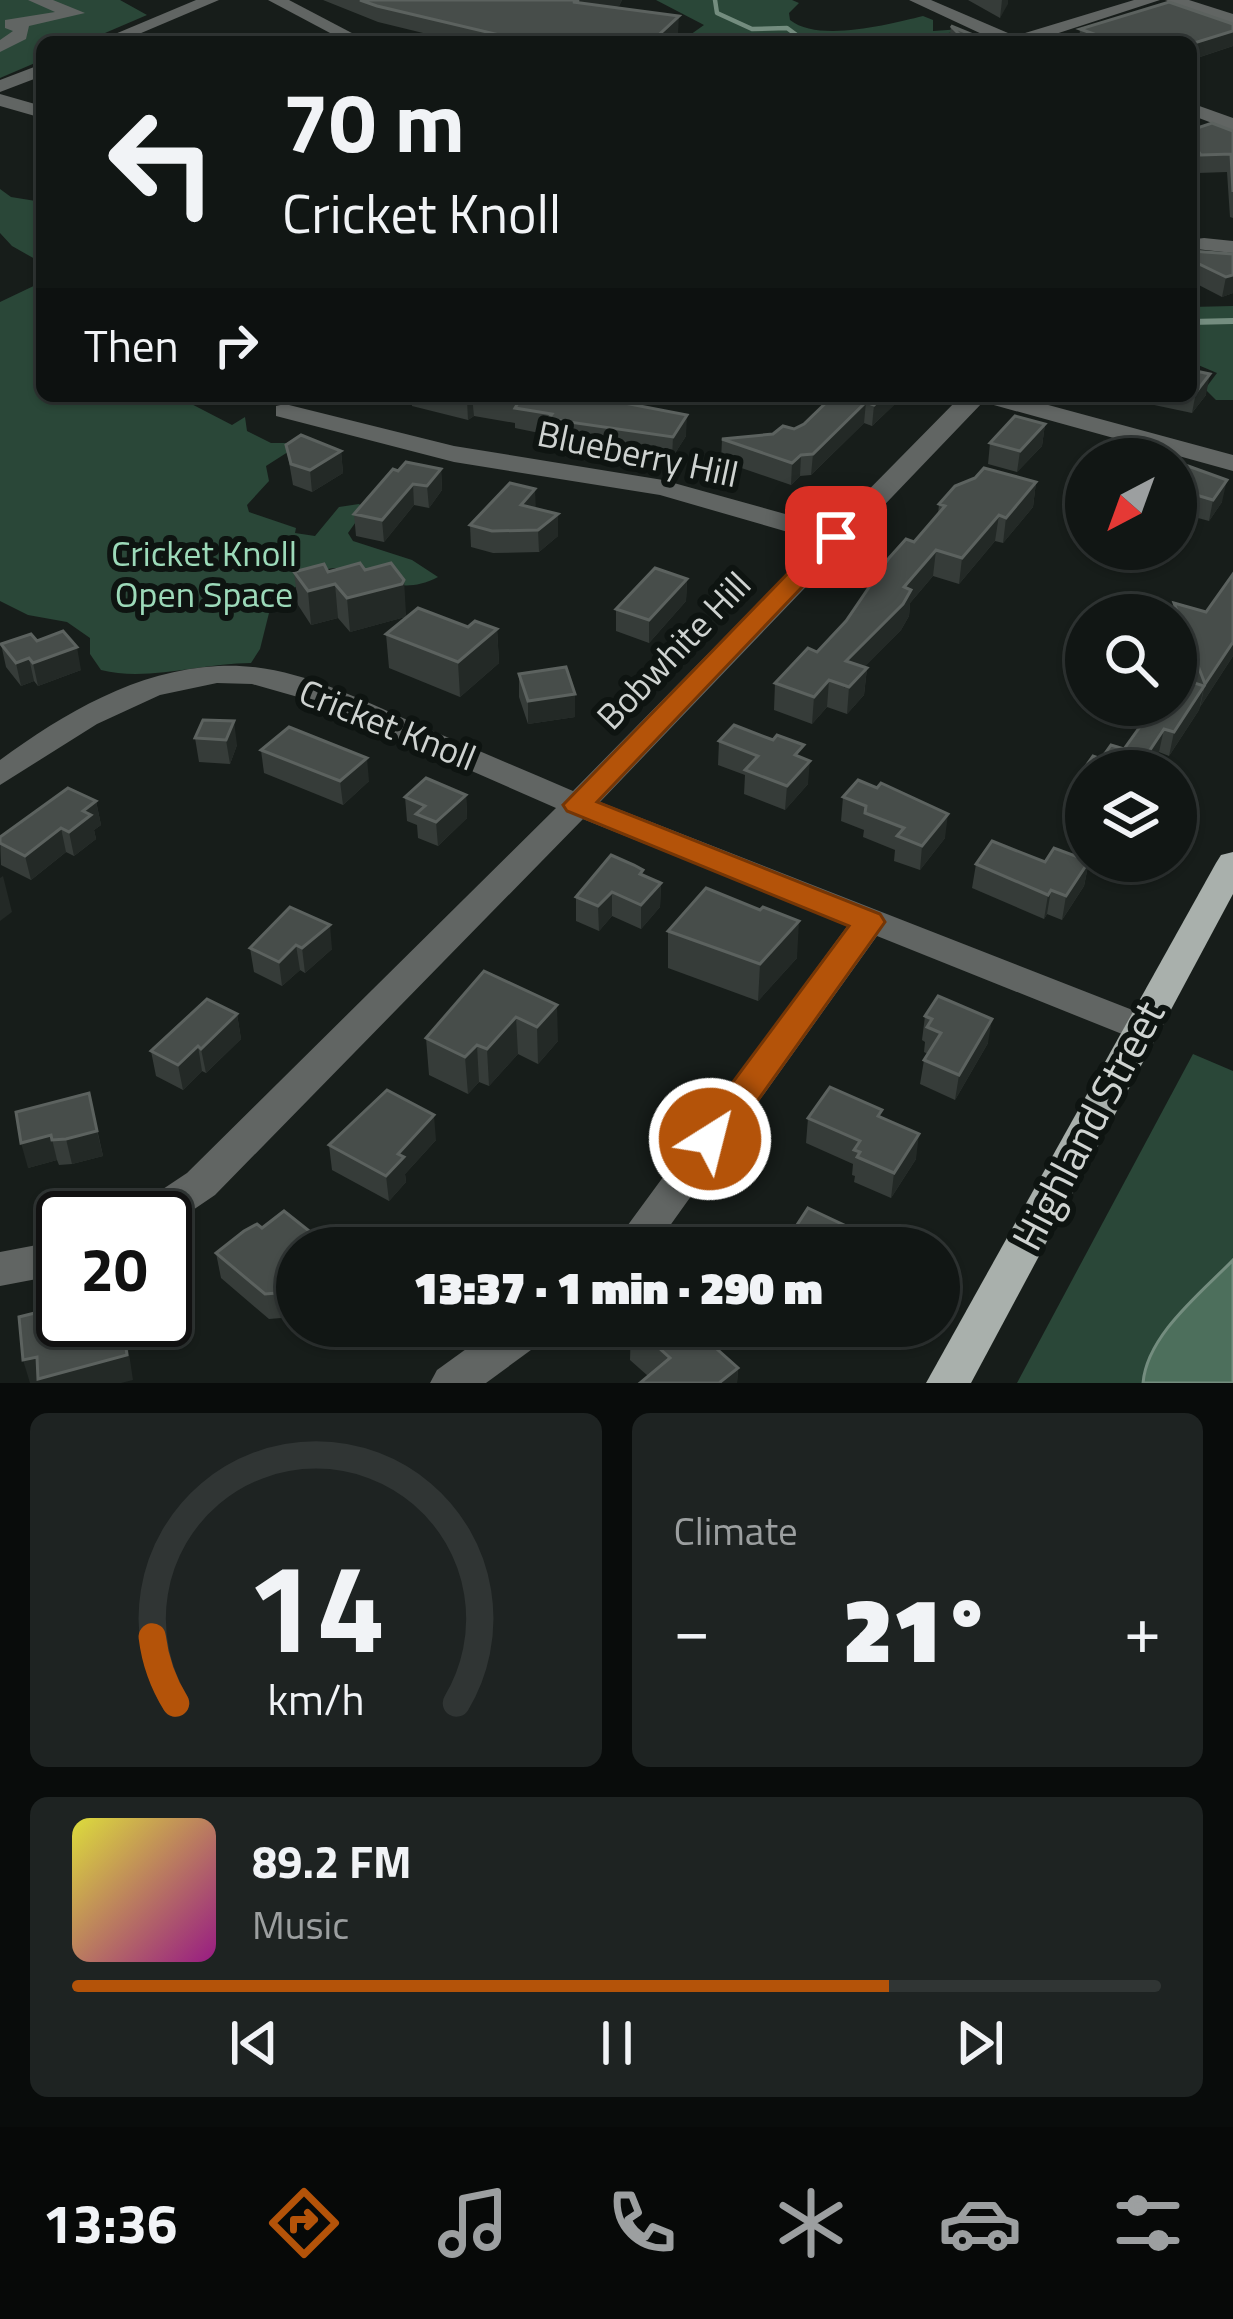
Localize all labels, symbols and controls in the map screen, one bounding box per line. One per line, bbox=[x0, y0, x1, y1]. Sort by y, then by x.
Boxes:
text: 70 m bbox=[282, 57, 465, 185]
icon: left bbox=[84, 84, 240, 240]
text: Cricket Knoll bbox=[282, 172, 561, 254]
text: Then bbox=[84, 311, 179, 379]
icon: right bbox=[203, 312, 269, 378]
street label: Blueberry Hill bbox=[533, 405, 743, 501]
north arrow bbox=[1065, 438, 1197, 570]
map controls bbox=[1065, 438, 1197, 882]
pin bbox=[785, 486, 887, 588]
icon: arrive bbox=[803, 504, 869, 570]
park label: Cricket Knoll Open Space bbox=[111, 525, 297, 621]
street label: Bobwhite Hill bbox=[583, 558, 763, 742]
button: search bbox=[1065, 594, 1197, 726]
street label: Cricket Knoll bbox=[291, 664, 485, 784]
button: layers bbox=[1065, 750, 1197, 882]
street label: Highland Street bbox=[994, 988, 1180, 1261]
position arrow bbox=[647, 1076, 773, 1202]
speed limit sign: 20 bbox=[36, 1191, 192, 1347]
text: 13:37 · 1 min · 290 m bbox=[414, 1253, 822, 1321]
text: Climate bbox=[674, 1501, 798, 1560]
text: 14 bbox=[246, 1511, 386, 1700]
text: 21° bbox=[843, 1560, 992, 1697]
text: − bbox=[674, 1578, 710, 1679]
text: + bbox=[1124, 1578, 1161, 1679]
text: km/h bbox=[267, 1666, 364, 1732]
text: 89.2 FM bbox=[252, 1827, 412, 1895]
text: Music bbox=[252, 1895, 349, 1954]
icon: previous bbox=[221, 2010, 287, 2076]
icon: pause bbox=[584, 2010, 650, 2076]
icon: next bbox=[947, 2010, 1013, 2076]
icon: directions bbox=[262, 2181, 346, 2265]
icon: music bbox=[431, 2181, 515, 2265]
icon: phone bbox=[600, 2181, 684, 2265]
icon: climate bbox=[769, 2181, 853, 2265]
icon: car bbox=[938, 2181, 1022, 2265]
icon: filters bbox=[1106, 2181, 1190, 2265]
text: 13:36 bbox=[42, 2182, 177, 2264]

